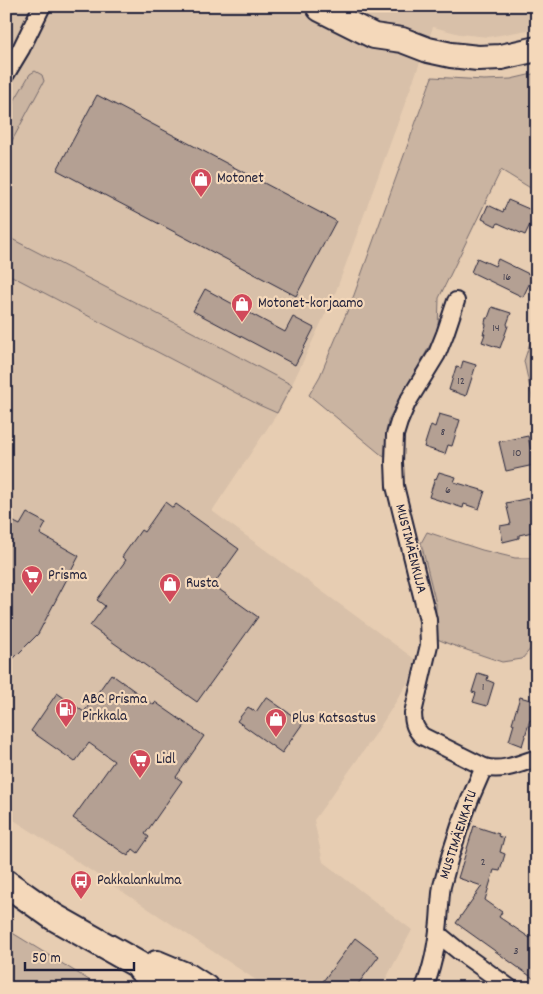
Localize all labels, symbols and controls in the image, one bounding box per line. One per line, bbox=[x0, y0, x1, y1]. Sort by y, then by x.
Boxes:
shop icon: Motonet bbox=[189, 167, 213, 198]
place label: Motonet bbox=[217, 168, 264, 190]
house number: 16 bbox=[503, 269, 511, 286]
shop icon: Motonet-korjaamo bbox=[230, 292, 254, 323]
place label: Motonet-korjaamo bbox=[258, 293, 364, 315]
house number: 14 bbox=[492, 320, 500, 337]
house number: 12 bbox=[457, 373, 465, 390]
house number: 8 bbox=[441, 424, 446, 441]
house number: 10 bbox=[512, 445, 522, 462]
house number: 6 bbox=[445, 482, 451, 499]
street label: MUSTIMÄENKUJA bbox=[388, 502, 432, 596]
supermarket icon: Prisma bbox=[20, 564, 44, 595]
place label: Prisma bbox=[48, 565, 88, 587]
shop icon: Rusta bbox=[158, 572, 182, 603]
place label: Rusta bbox=[186, 573, 220, 595]
house number: 1 bbox=[482, 679, 484, 696]
place label: ABC Prisma Pirkkala bbox=[82, 689, 148, 728]
fuel station icon: ABC Prisma Pirkkala bbox=[54, 697, 78, 728]
shop icon: Plus Katsastus bbox=[264, 707, 288, 738]
place label: Plus Katsastus bbox=[292, 708, 376, 730]
supermarket icon: Lidl bbox=[128, 748, 152, 779]
place label: Lidl bbox=[156, 749, 176, 771]
street label: MUSTIMÄENKATU bbox=[434, 788, 484, 882]
house number: 2 bbox=[480, 854, 486, 871]
bus stop icon: Pakkalankulma bbox=[69, 869, 93, 900]
place label: Pakkalankulma bbox=[97, 870, 182, 892]
scale bar bbox=[25, 939, 134, 971]
house number: 3 bbox=[513, 943, 519, 960]
text: 50 m bbox=[32, 948, 61, 970]

